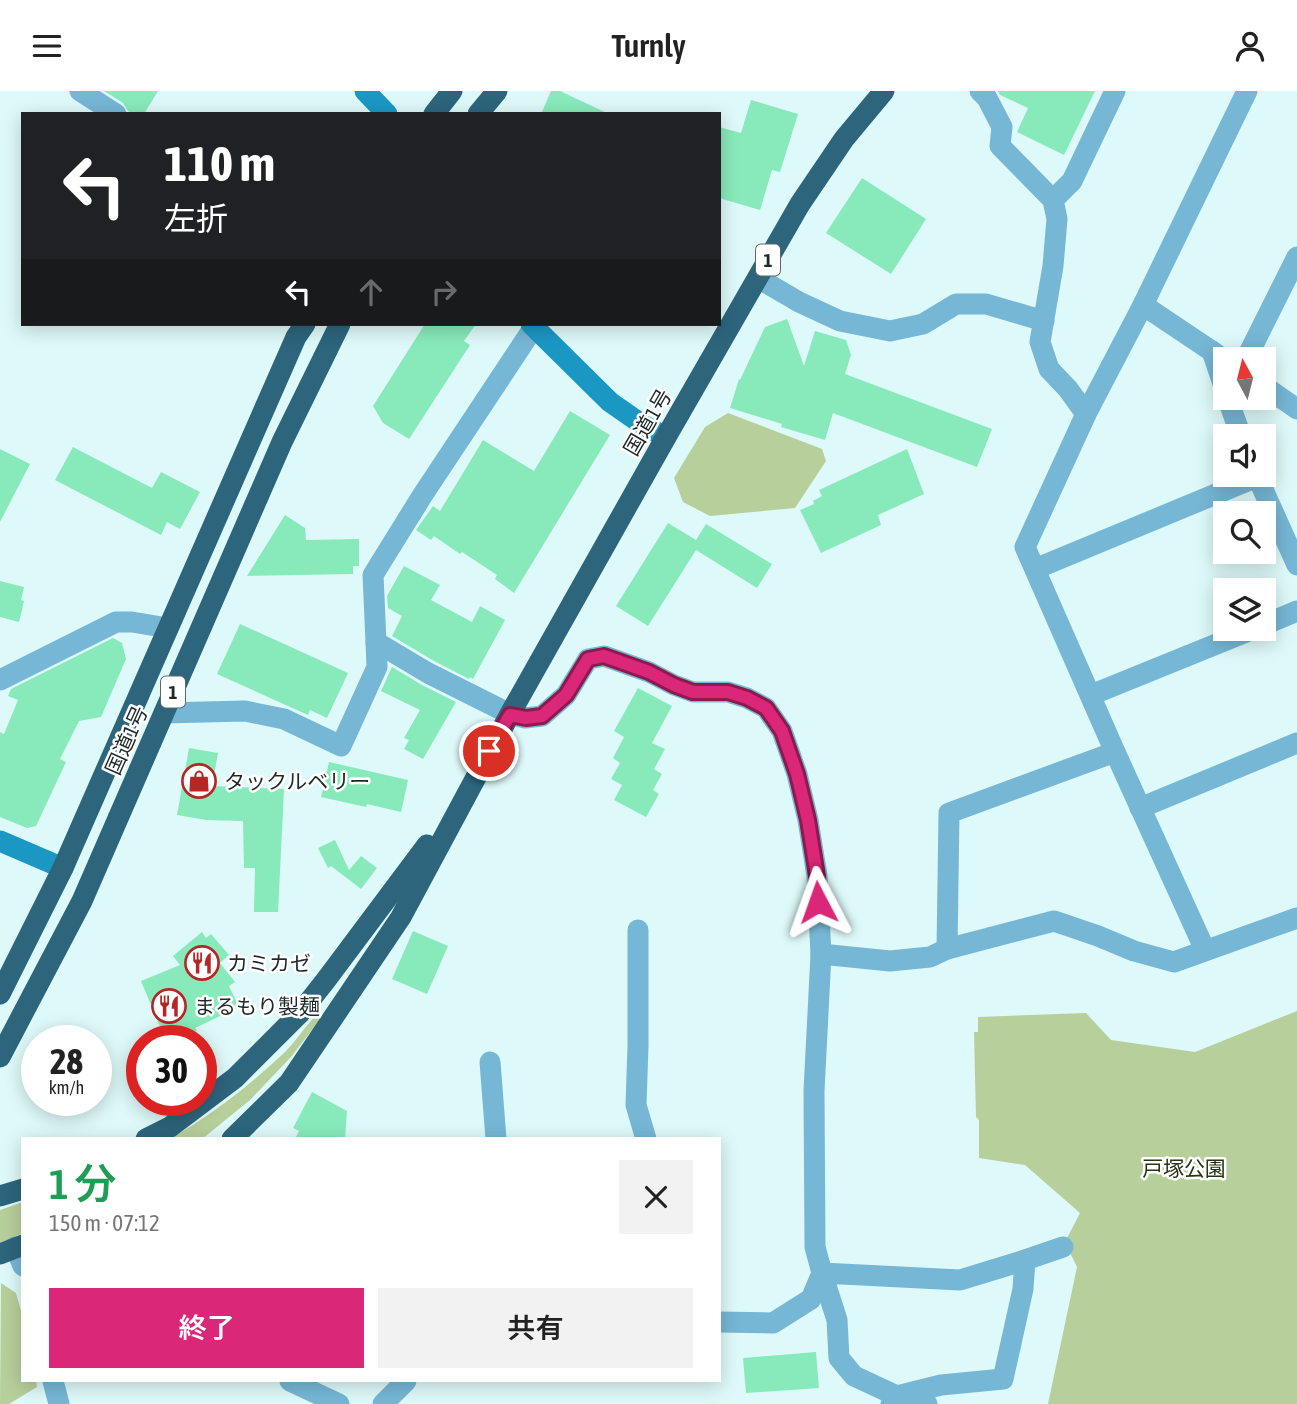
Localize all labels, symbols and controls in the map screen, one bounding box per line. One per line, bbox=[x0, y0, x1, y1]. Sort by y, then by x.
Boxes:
icon: menu bbox=[28, 27, 66, 65]
text: Turnly bbox=[611, 27, 686, 64]
icon: person bbox=[1231, 27, 1269, 65]
text: 110 m bbox=[164, 135, 275, 191]
icon: left bbox=[49, 140, 140, 231]
text: 左折 bbox=[164, 200, 228, 237]
road number: 1 bbox=[756, 245, 780, 275]
icon: left bbox=[279, 273, 317, 311]
icon: ahead bbox=[352, 273, 390, 311]
icon: right bbox=[425, 273, 463, 311]
north arrow bbox=[1213, 347, 1276, 409]
map controls bbox=[1213, 347, 1276, 641]
street label: 国道1号 bbox=[618, 384, 676, 460]
button: sound bbox=[1213, 424, 1276, 487]
button: search bbox=[1213, 501, 1276, 564]
button: layers bbox=[1213, 578, 1276, 641]
road number: 1 bbox=[161, 677, 185, 707]
street label: 国道1号 bbox=[100, 702, 152, 778]
pin bbox=[459, 721, 519, 781]
icon: arrive bbox=[470, 732, 508, 770]
shop icon: タックルベリー bbox=[180, 762, 218, 800]
place label: タックルベリー bbox=[224, 769, 370, 793]
position arrow bbox=[781, 865, 855, 939]
restaurant icon: カミカゼ bbox=[183, 944, 221, 982]
place label: カミカゼ bbox=[227, 951, 311, 975]
restaurant icon: まるもり製麺 bbox=[150, 987, 188, 1025]
place label: まるもり製麺 bbox=[194, 994, 320, 1018]
speed limit sign: 30 bbox=[126, 1025, 217, 1116]
text: 28 bbox=[50, 1041, 83, 1081]
text: km/h bbox=[49, 1077, 84, 1098]
park label: 戸塚公園 bbox=[1142, 1156, 1226, 1180]
text: 1 分 bbox=[49, 1160, 117, 1208]
button: close bbox=[619, 1160, 693, 1234]
text: 150 m · 07:12 bbox=[49, 1210, 160, 1236]
button: 終了 bbox=[49, 1288, 364, 1368]
button: 共有 bbox=[378, 1288, 693, 1368]

